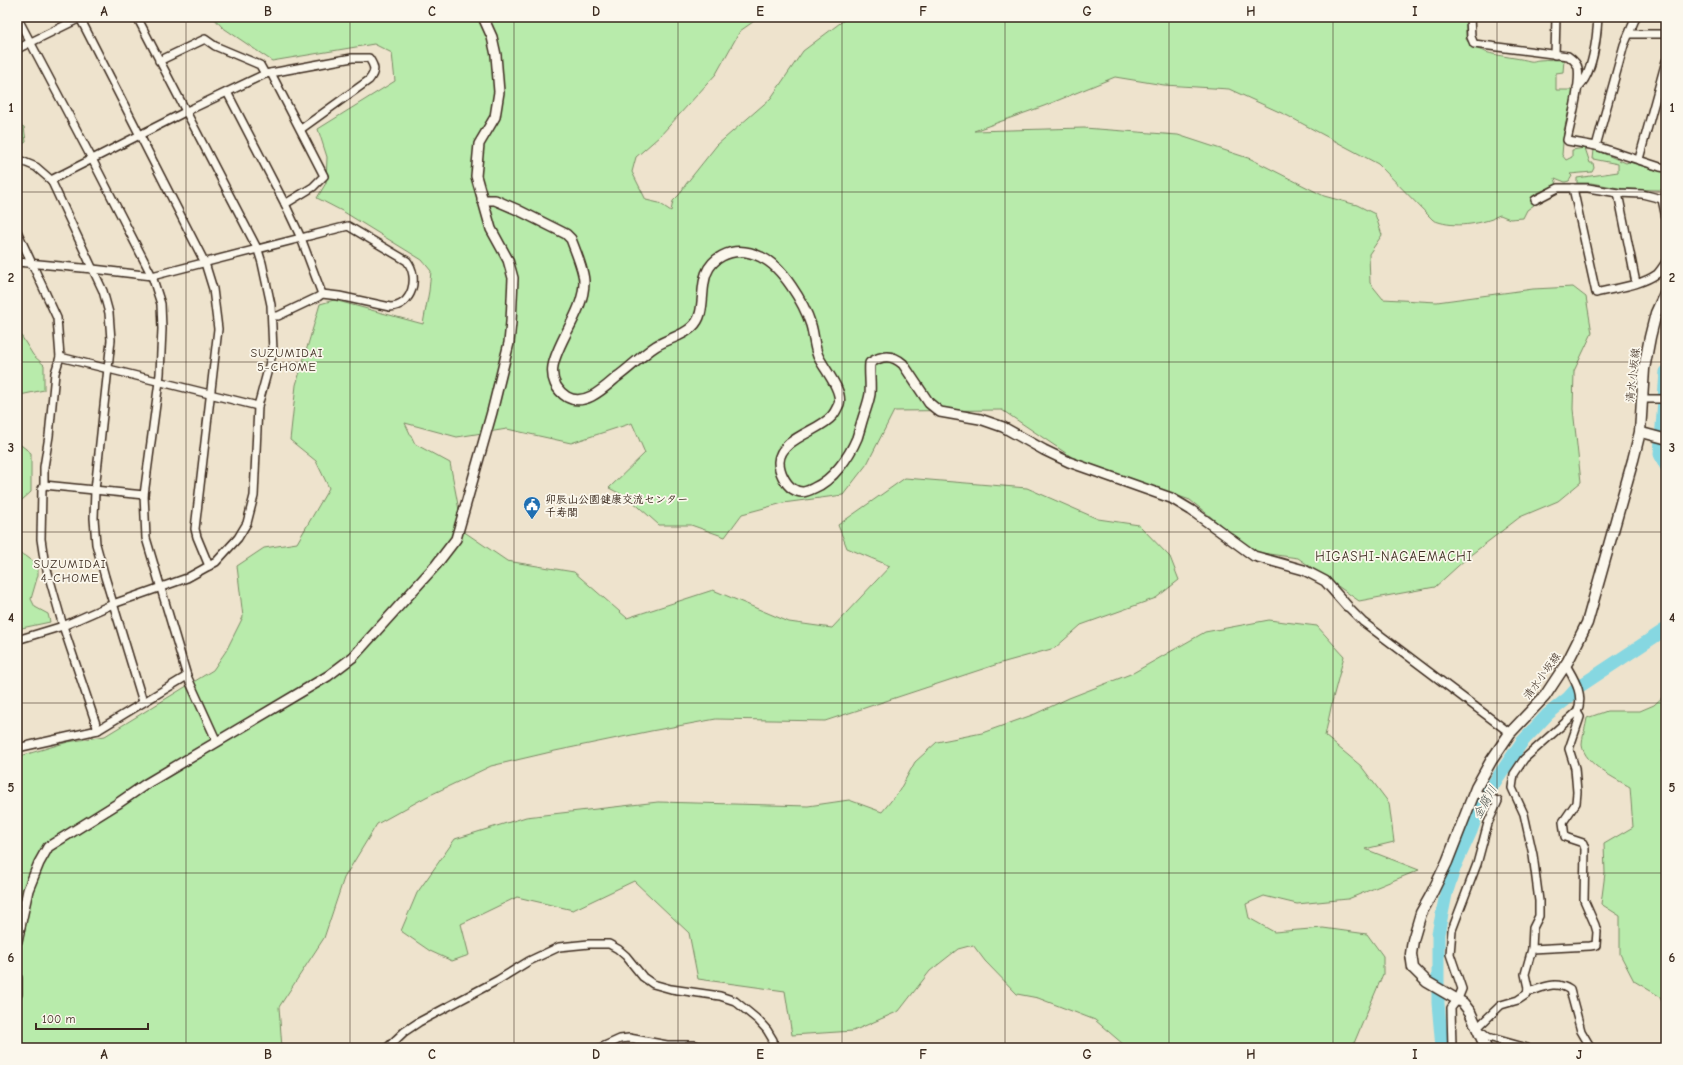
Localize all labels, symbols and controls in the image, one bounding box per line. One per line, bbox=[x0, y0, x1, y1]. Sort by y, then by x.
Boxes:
text: A bbox=[100, 4, 108, 19]
text: B bbox=[264, 4, 272, 19]
text: C bbox=[428, 4, 436, 19]
text: D bbox=[592, 4, 600, 19]
text: E bbox=[756, 4, 764, 19]
text: F bbox=[919, 4, 927, 19]
text: G bbox=[1082, 4, 1092, 19]
text: H bbox=[1246, 4, 1256, 19]
text: I bbox=[1412, 4, 1418, 19]
text: J bbox=[1576, 4, 1582, 19]
text: 1 bbox=[8, 100, 14, 115]
text: 1 bbox=[1669, 100, 1675, 115]
text: 2 bbox=[8, 270, 14, 285]
text: 2 bbox=[1669, 270, 1675, 285]
district label: SUZUMIDAI 5-CHOME bbox=[250, 346, 324, 374]
street label: 清水小坂線 bbox=[1624, 347, 1642, 403]
text: 3 bbox=[8, 440, 14, 455]
text: 3 bbox=[1669, 440, 1675, 455]
place label: 卯辰山公園健康交流センター 千寿閣 bbox=[545, 493, 688, 519]
public building icon: 卯辰山公園健康交流センター 千寿閣 bbox=[522, 495, 542, 520]
district label: HIGASHI-NAGAEMACHI bbox=[1315, 549, 1473, 564]
district label: SUZUMIDAI 4-CHOME bbox=[33, 557, 107, 585]
text: 4 bbox=[8, 610, 14, 625]
text: 4 bbox=[1669, 610, 1675, 625]
street label: 清水小坂線 bbox=[1521, 650, 1563, 702]
text: 5 bbox=[8, 780, 15, 795]
text: 5 bbox=[1669, 780, 1676, 795]
water label: 金腐川 bbox=[1470, 783, 1500, 821]
text: 6 bbox=[8, 950, 15, 965]
text: 6 bbox=[1669, 950, 1676, 965]
scale bar bbox=[36, 1005, 148, 1031]
text: 100 m bbox=[42, 1012, 75, 1026]
text: A bbox=[100, 1047, 108, 1062]
text: B bbox=[264, 1047, 272, 1062]
text: C bbox=[428, 1047, 436, 1062]
text: D bbox=[592, 1047, 600, 1062]
text: E bbox=[756, 1047, 764, 1062]
text: F bbox=[919, 1047, 927, 1062]
text: G bbox=[1082, 1047, 1092, 1062]
text: H bbox=[1246, 1047, 1256, 1062]
text: I bbox=[1412, 1047, 1418, 1062]
text: J bbox=[1576, 1047, 1582, 1062]

